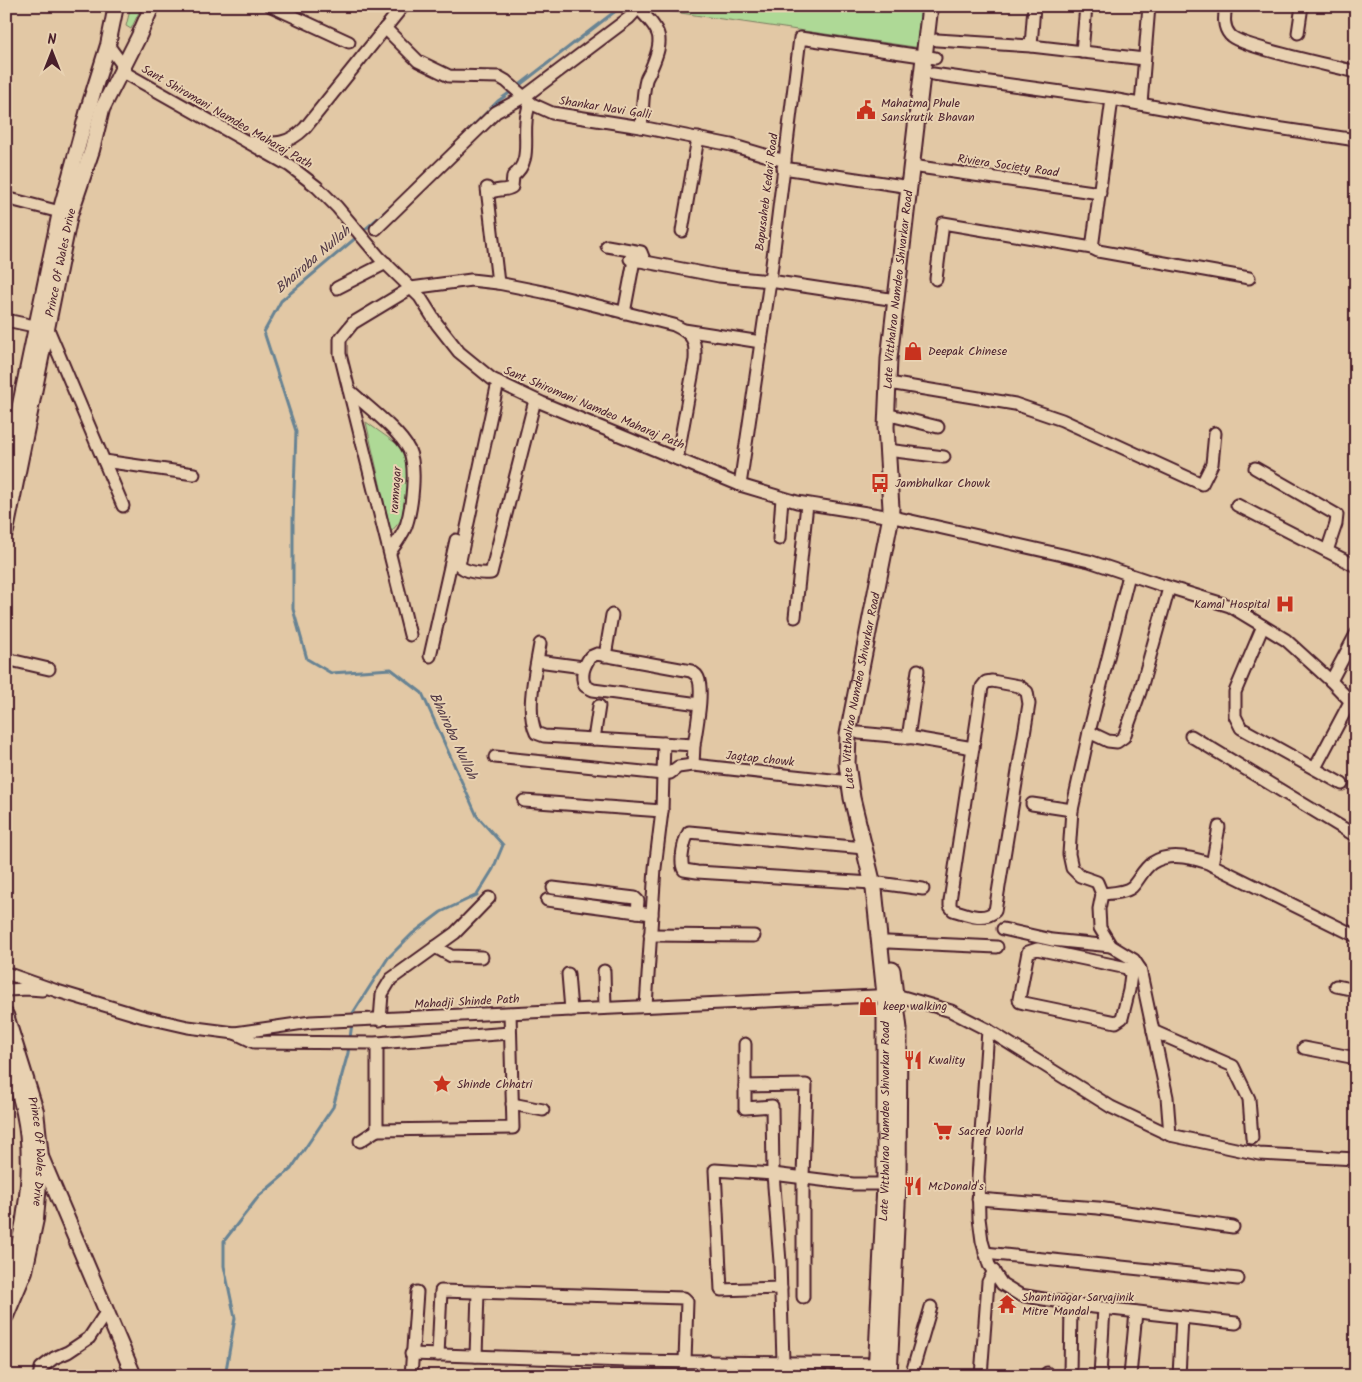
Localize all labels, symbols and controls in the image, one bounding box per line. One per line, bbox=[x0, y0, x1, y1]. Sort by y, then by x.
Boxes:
north arrow bbox=[28, 28, 78, 78]
text: N bbox=[48, 29, 57, 51]
street label: Sant Shiromani Namdeo Maharaj Path bbox=[138, 60, 316, 174]
street label: Shankar Navi Galli bbox=[558, 91, 654, 125]
place label: Mahatma Phule Sanskrutik Bhavan bbox=[881, 94, 975, 127]
public building icon: Mahatma Phule Sanskrutik Bhavan bbox=[855, 99, 877, 121]
street label: Bapusaheb Kedari Road bbox=[750, 131, 784, 252]
street label: Riviera Society Road bbox=[956, 149, 1061, 183]
street label: Late Vitthalrao Namdeo Shivarkar Road bbox=[878, 188, 918, 390]
street label: Prince Of Wales Drive bbox=[40, 205, 81, 318]
water label: Bhairoba Nullah bbox=[270, 220, 357, 299]
shop icon: Deepak Chinese bbox=[902, 340, 924, 362]
place label: Deepak Chinese bbox=[928, 342, 1008, 361]
street label: Sant Shiromani Namdeo Maharaj Path bbox=[501, 361, 687, 455]
street label: ramnagar bbox=[385, 465, 407, 514]
bus stop icon: Jambhulkar Chowk bbox=[869, 472, 891, 494]
place label: Jambhulkar Chowk bbox=[895, 474, 990, 493]
street label: Late Vitthalrao Namdeo Shivarkar Road bbox=[837, 590, 885, 791]
hospital icon: Kamal Hospital bbox=[1274, 593, 1296, 615]
place label: Kamal Hospital bbox=[1194, 595, 1270, 614]
water label: Bhairoba Nullah bbox=[423, 689, 483, 785]
street label: Jagtap chowk bbox=[725, 746, 796, 772]
street label: Mahadji Shinde Path bbox=[414, 990, 520, 1014]
shop icon: keep walking bbox=[857, 995, 879, 1017]
place label: keep walking bbox=[883, 997, 948, 1016]
street label: Late Vitthalrao Namdeo Shivarkar Road bbox=[874, 1020, 895, 1222]
restaurant icon: Kwality bbox=[902, 1049, 924, 1071]
place label: Kwality bbox=[928, 1051, 965, 1070]
place icon: Shinde Chhatri bbox=[431, 1073, 453, 1095]
place label: Shinde Chhatri bbox=[457, 1075, 534, 1094]
street label: Prince Of Wales Drive bbox=[23, 1094, 50, 1208]
supermarket icon: Sacred World bbox=[932, 1120, 954, 1142]
place label: Sacred World bbox=[958, 1122, 1024, 1141]
restaurant icon: McDonald's bbox=[902, 1175, 924, 1197]
place label: McDonald's bbox=[928, 1177, 984, 1196]
place label: Shantinagar Sarvajinik Mitre Mandal bbox=[1022, 1288, 1134, 1321]
temple icon: Shantinagar Sarvajinik Mitre Mandal bbox=[996, 1293, 1018, 1315]

